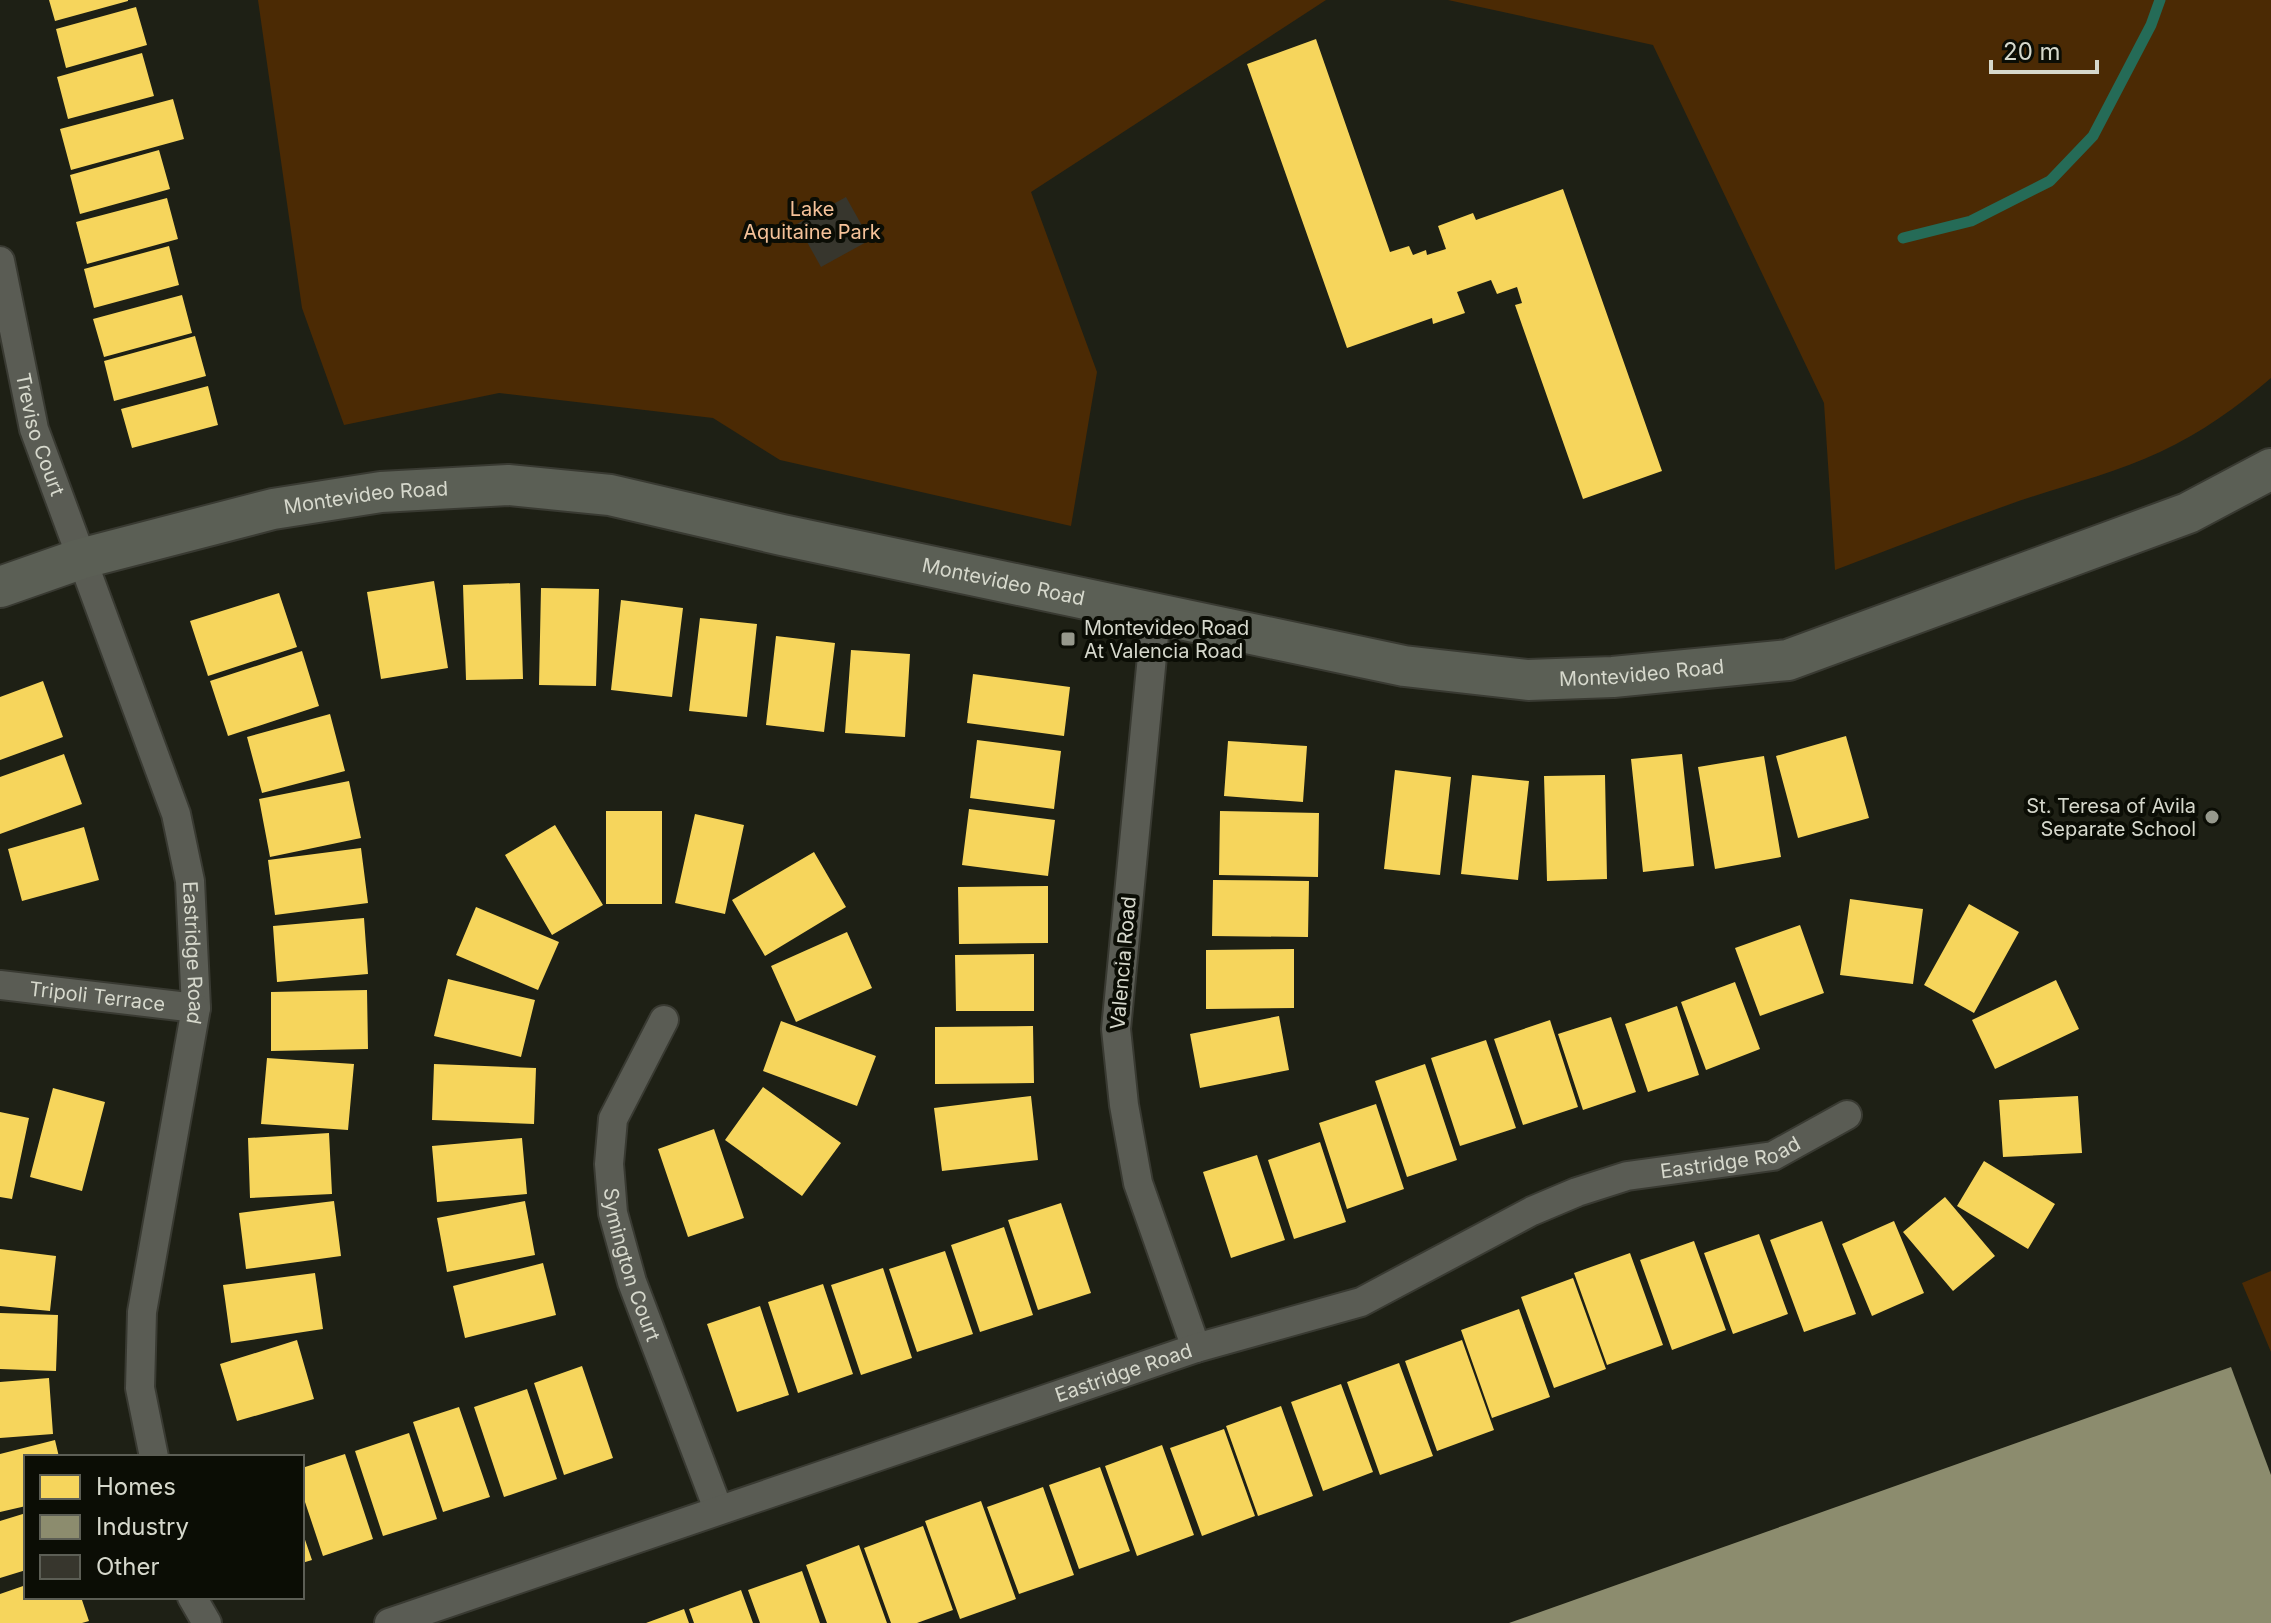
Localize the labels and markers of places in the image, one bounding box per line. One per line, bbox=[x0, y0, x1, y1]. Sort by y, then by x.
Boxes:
place label: Montevideo Road At Valencia Road bbox=[1084, 616, 1249, 663]
marker: Montevideo Road At Valencia Road bbox=[1059, 630, 1077, 648]
place label: St. Teresa of Avila Separate School bbox=[2026, 794, 2196, 841]
marker: St. Teresa of Avila Separate School bbox=[2203, 808, 2221, 826]

